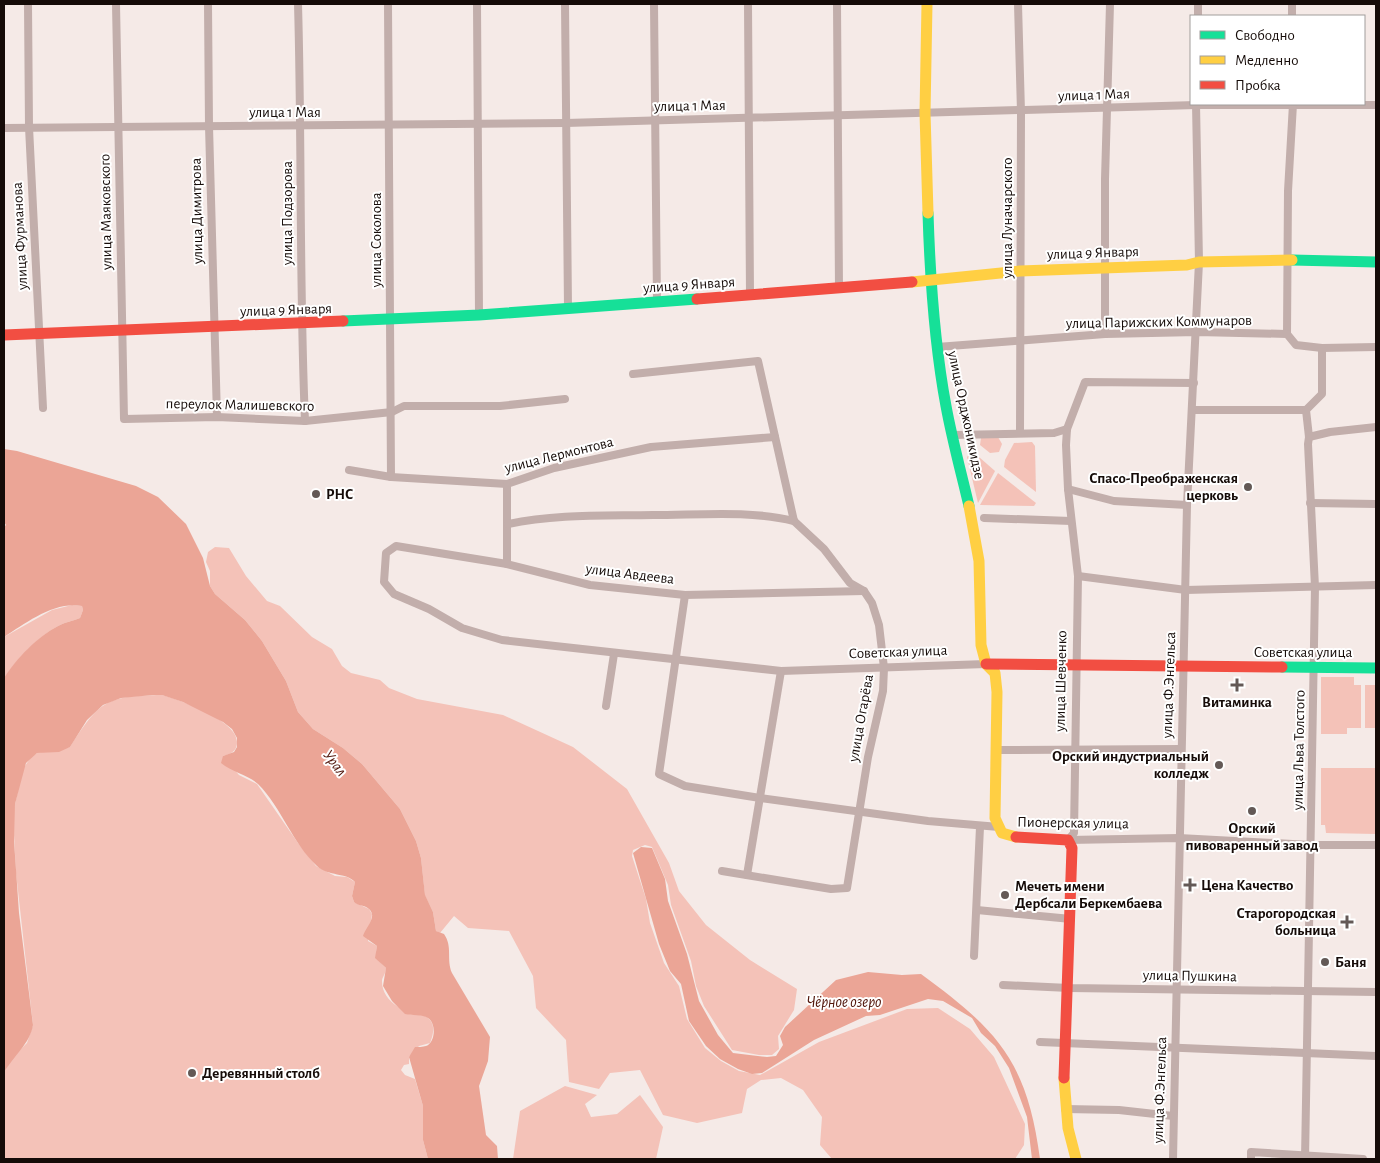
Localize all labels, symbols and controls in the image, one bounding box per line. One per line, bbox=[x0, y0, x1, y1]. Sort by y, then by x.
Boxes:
legend bbox=[1190, 15, 1365, 105]
text: Свободно bbox=[1235, 28, 1295, 43]
text: Медленно bbox=[1235, 53, 1299, 68]
text: Пробка bbox=[1235, 78, 1281, 93]
street label: улица 1 Мая bbox=[1057, 86, 1130, 104]
street label: улица 1 Мая bbox=[653, 98, 726, 114]
street label: улица 1 Мая bbox=[248, 105, 321, 120]
street label: улица Маяковского bbox=[97, 154, 115, 271]
street label: улица Луначарского bbox=[1000, 157, 1015, 280]
street label: улица Димитрова bbox=[189, 158, 205, 265]
street label: улица Подзорова bbox=[280, 161, 295, 266]
street label: улица Фурманова bbox=[10, 181, 30, 291]
street label: улица Соколова bbox=[369, 192, 384, 289]
street label: улица 9 Января bbox=[1046, 244, 1139, 262]
street label: улица 9 Января bbox=[642, 274, 735, 296]
street label: улица 9 Января bbox=[239, 301, 332, 319]
street label: улица Парижских Коммунаров bbox=[1065, 313, 1252, 331]
street label: улица Орджоникидзе bbox=[945, 348, 987, 481]
street label: переулок Малишевского bbox=[166, 396, 314, 414]
street label: улица Лермонтова bbox=[502, 434, 615, 476]
place label: Спасо-Преображенская церковь bbox=[1089, 471, 1238, 503]
marker: Спасо-Преображенская церковь bbox=[1242, 481, 1254, 493]
place label: РНС bbox=[326, 487, 353, 502]
marker: РНС bbox=[310, 488, 322, 500]
street label: улица Авдеева bbox=[584, 561, 675, 587]
street label: улица Шевченко bbox=[1053, 630, 1069, 733]
street label: улица Ф.Энгельса bbox=[1160, 631, 1178, 740]
street label: Советская улица bbox=[848, 643, 948, 661]
street label: Советская улица bbox=[1254, 645, 1353, 660]
street label: улица Огарёва bbox=[846, 673, 876, 764]
marker: Витаминка bbox=[1231, 679, 1243, 691]
street label: улица Льва Толстого bbox=[1290, 690, 1308, 811]
place label: Витаминка bbox=[1202, 695, 1272, 710]
water label: Урал bbox=[319, 747, 350, 780]
place label: Орский индустриальный колледж bbox=[1052, 749, 1209, 781]
marker: Орский индустриальный колледж bbox=[1213, 759, 1225, 771]
marker: Орский пивоваренный завод bbox=[1246, 805, 1258, 817]
street label: Пионерская улица bbox=[1017, 815, 1129, 831]
place label: Орский пивоваренный завод bbox=[1186, 821, 1318, 853]
marker: Цена Качество bbox=[1183, 878, 1197, 892]
place label: Цена Качество bbox=[1201, 878, 1293, 893]
place label: Мечеть имени Дербсали Беркембаева bbox=[1015, 879, 1162, 911]
marker: Мечеть имени Дербсали Беркембаева bbox=[999, 889, 1011, 901]
place label: Старогородская больница bbox=[1237, 906, 1336, 938]
marker: Старогородская больница bbox=[1340, 915, 1354, 929]
place label: Баня bbox=[1335, 955, 1367, 970]
marker: Баня bbox=[1319, 956, 1331, 968]
street label: улица Пушкина bbox=[1142, 968, 1237, 984]
water label: Чёрное озеро bbox=[806, 994, 882, 1011]
street label: улица Ф.Энгельса bbox=[1151, 1036, 1169, 1145]
place label: Деревянный столб bbox=[202, 1066, 320, 1081]
marker: Деревянный столб bbox=[186, 1067, 198, 1079]

